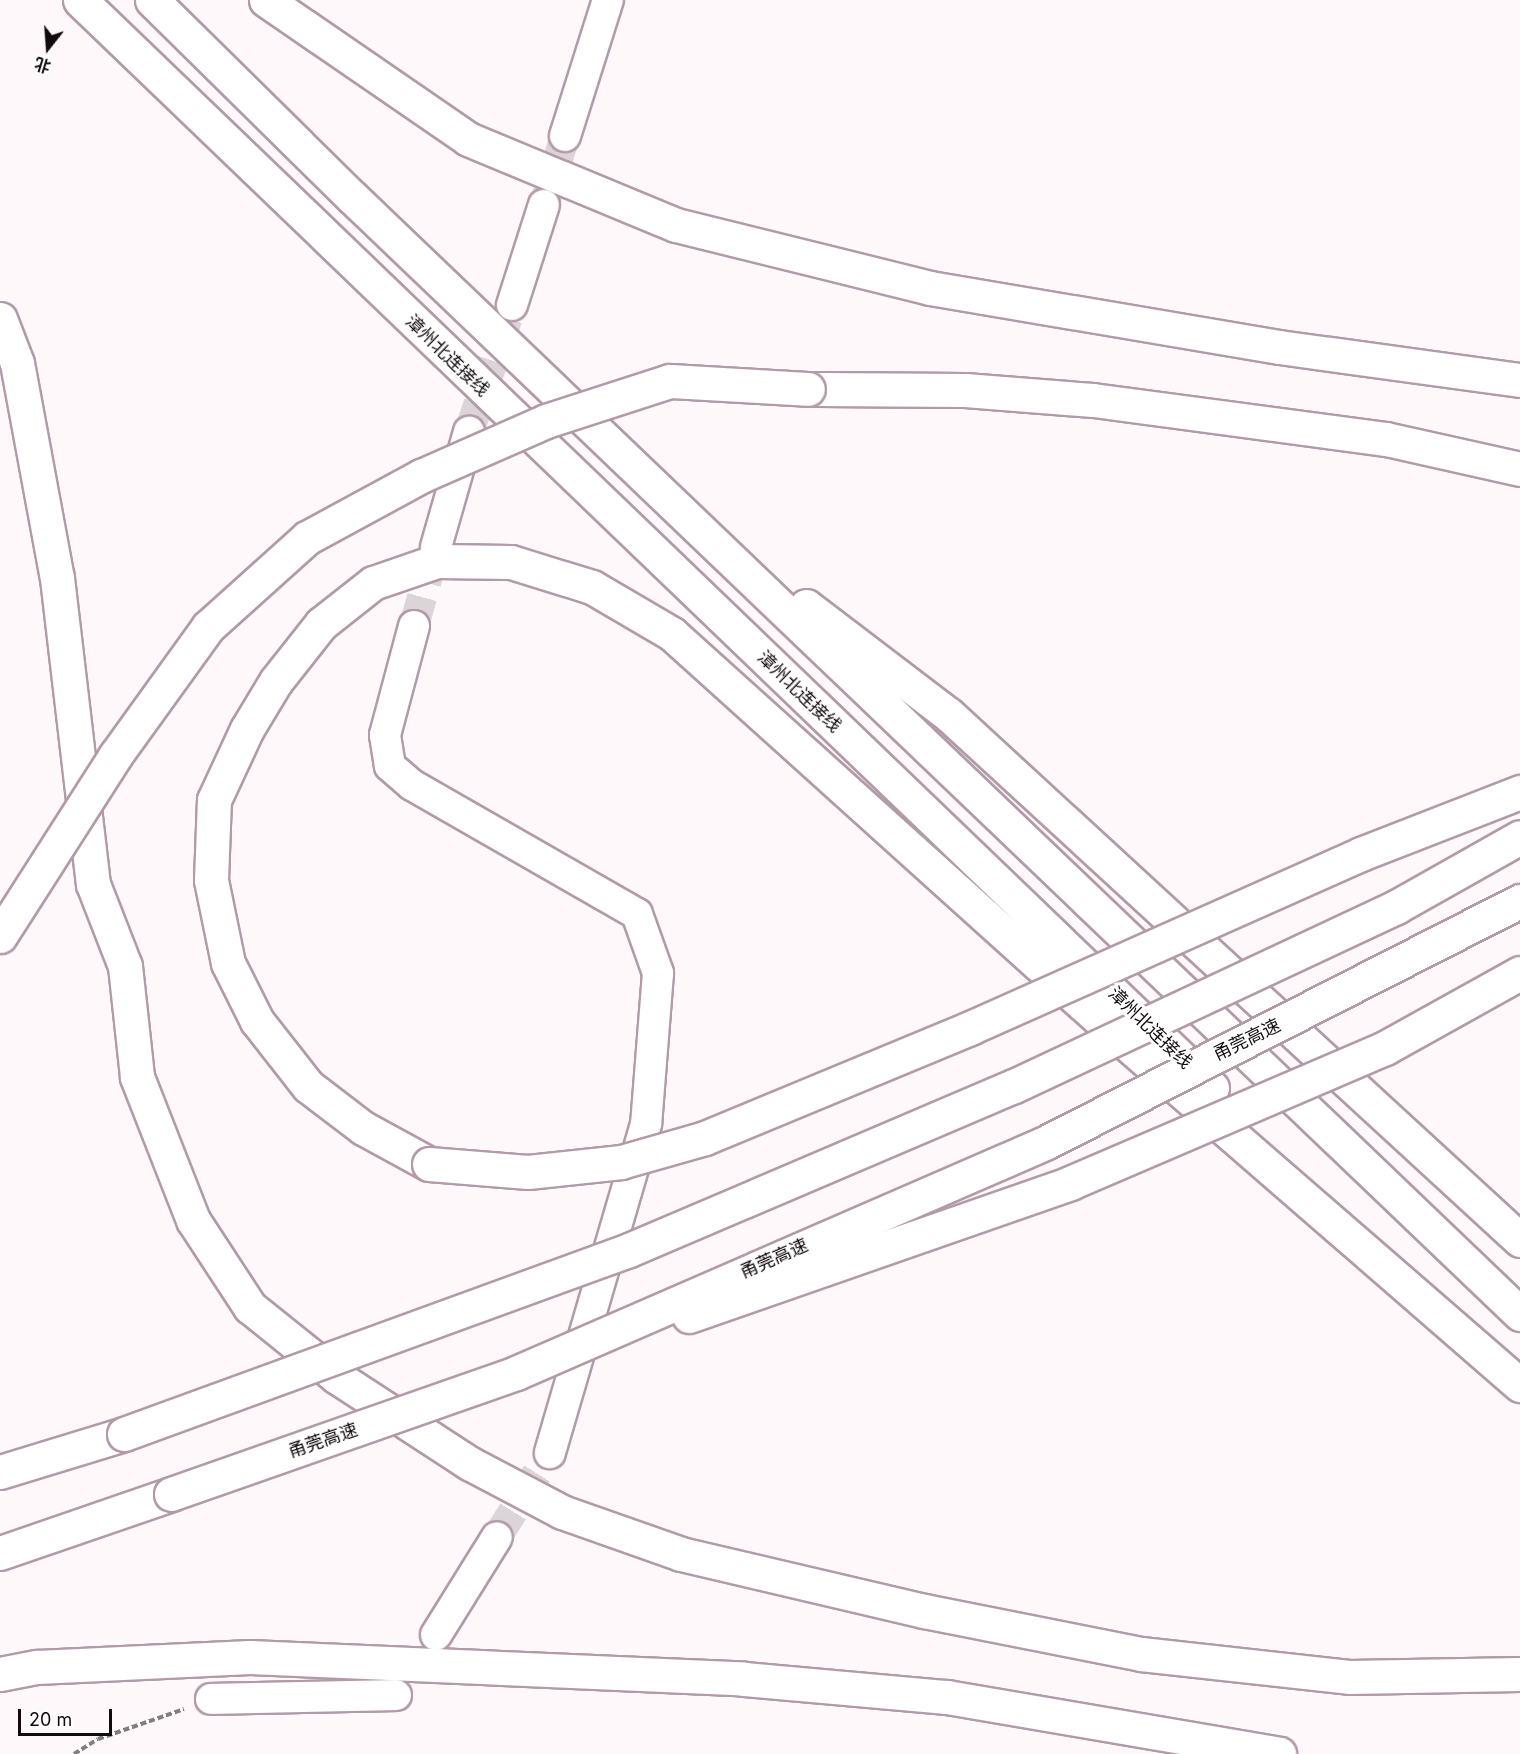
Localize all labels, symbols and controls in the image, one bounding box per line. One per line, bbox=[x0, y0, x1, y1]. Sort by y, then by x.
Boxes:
north arrow bbox=[18, 18, 78, 78]
text: 北 bbox=[32, 53, 53, 77]
street label: 漳州北连接线 bbox=[401, 311, 493, 401]
street label: 漳州北连接线 bbox=[753, 647, 845, 737]
street label: 漳州北连接线 bbox=[1104, 983, 1196, 1073]
street label: 甬莞高速 bbox=[1210, 1015, 1284, 1065]
street label: 甬莞高速 bbox=[737, 1234, 811, 1284]
street label: 甬莞高速 bbox=[285, 1419, 361, 1463]
scale bar bbox=[21, 1697, 116, 1735]
text: 20 m bbox=[29, 1709, 72, 1730]

